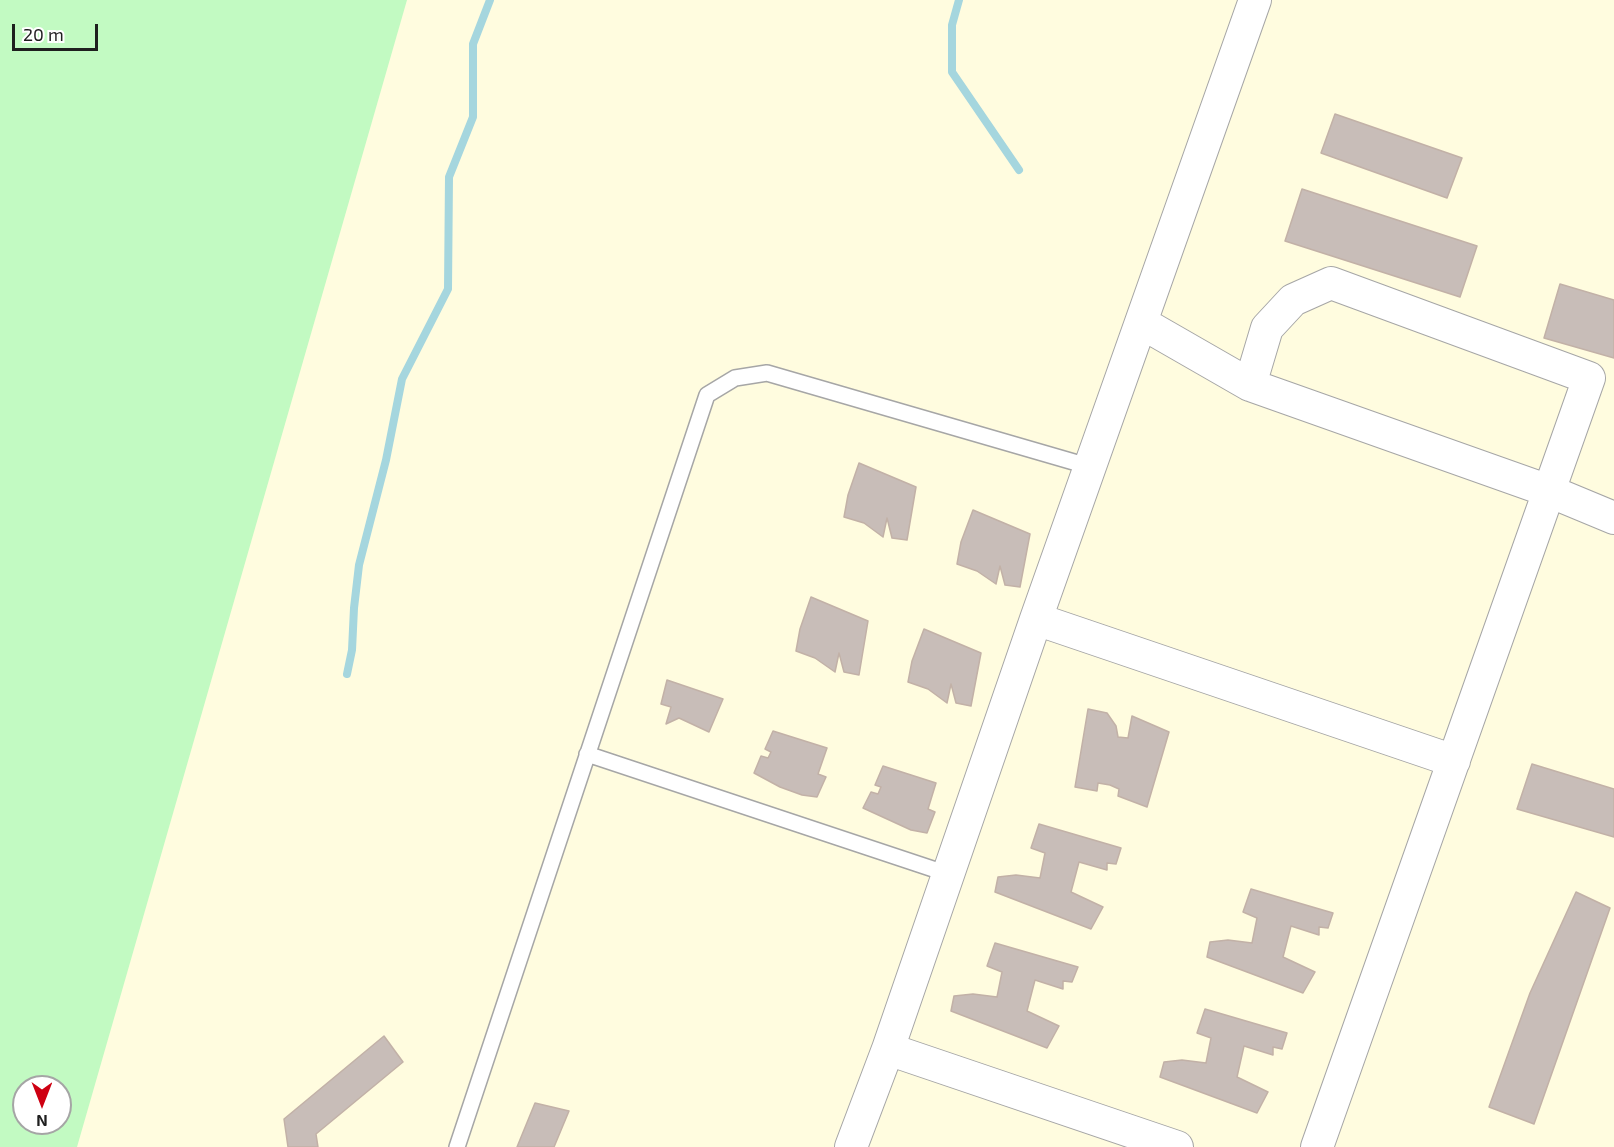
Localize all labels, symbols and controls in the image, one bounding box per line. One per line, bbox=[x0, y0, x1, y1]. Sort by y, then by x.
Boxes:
scale bar bbox=[15, 12, 100, 50]
text: 20 m bbox=[23, 23, 64, 45]
north arrow bbox=[12, 1075, 72, 1135]
text: N bbox=[36, 1112, 48, 1131]

